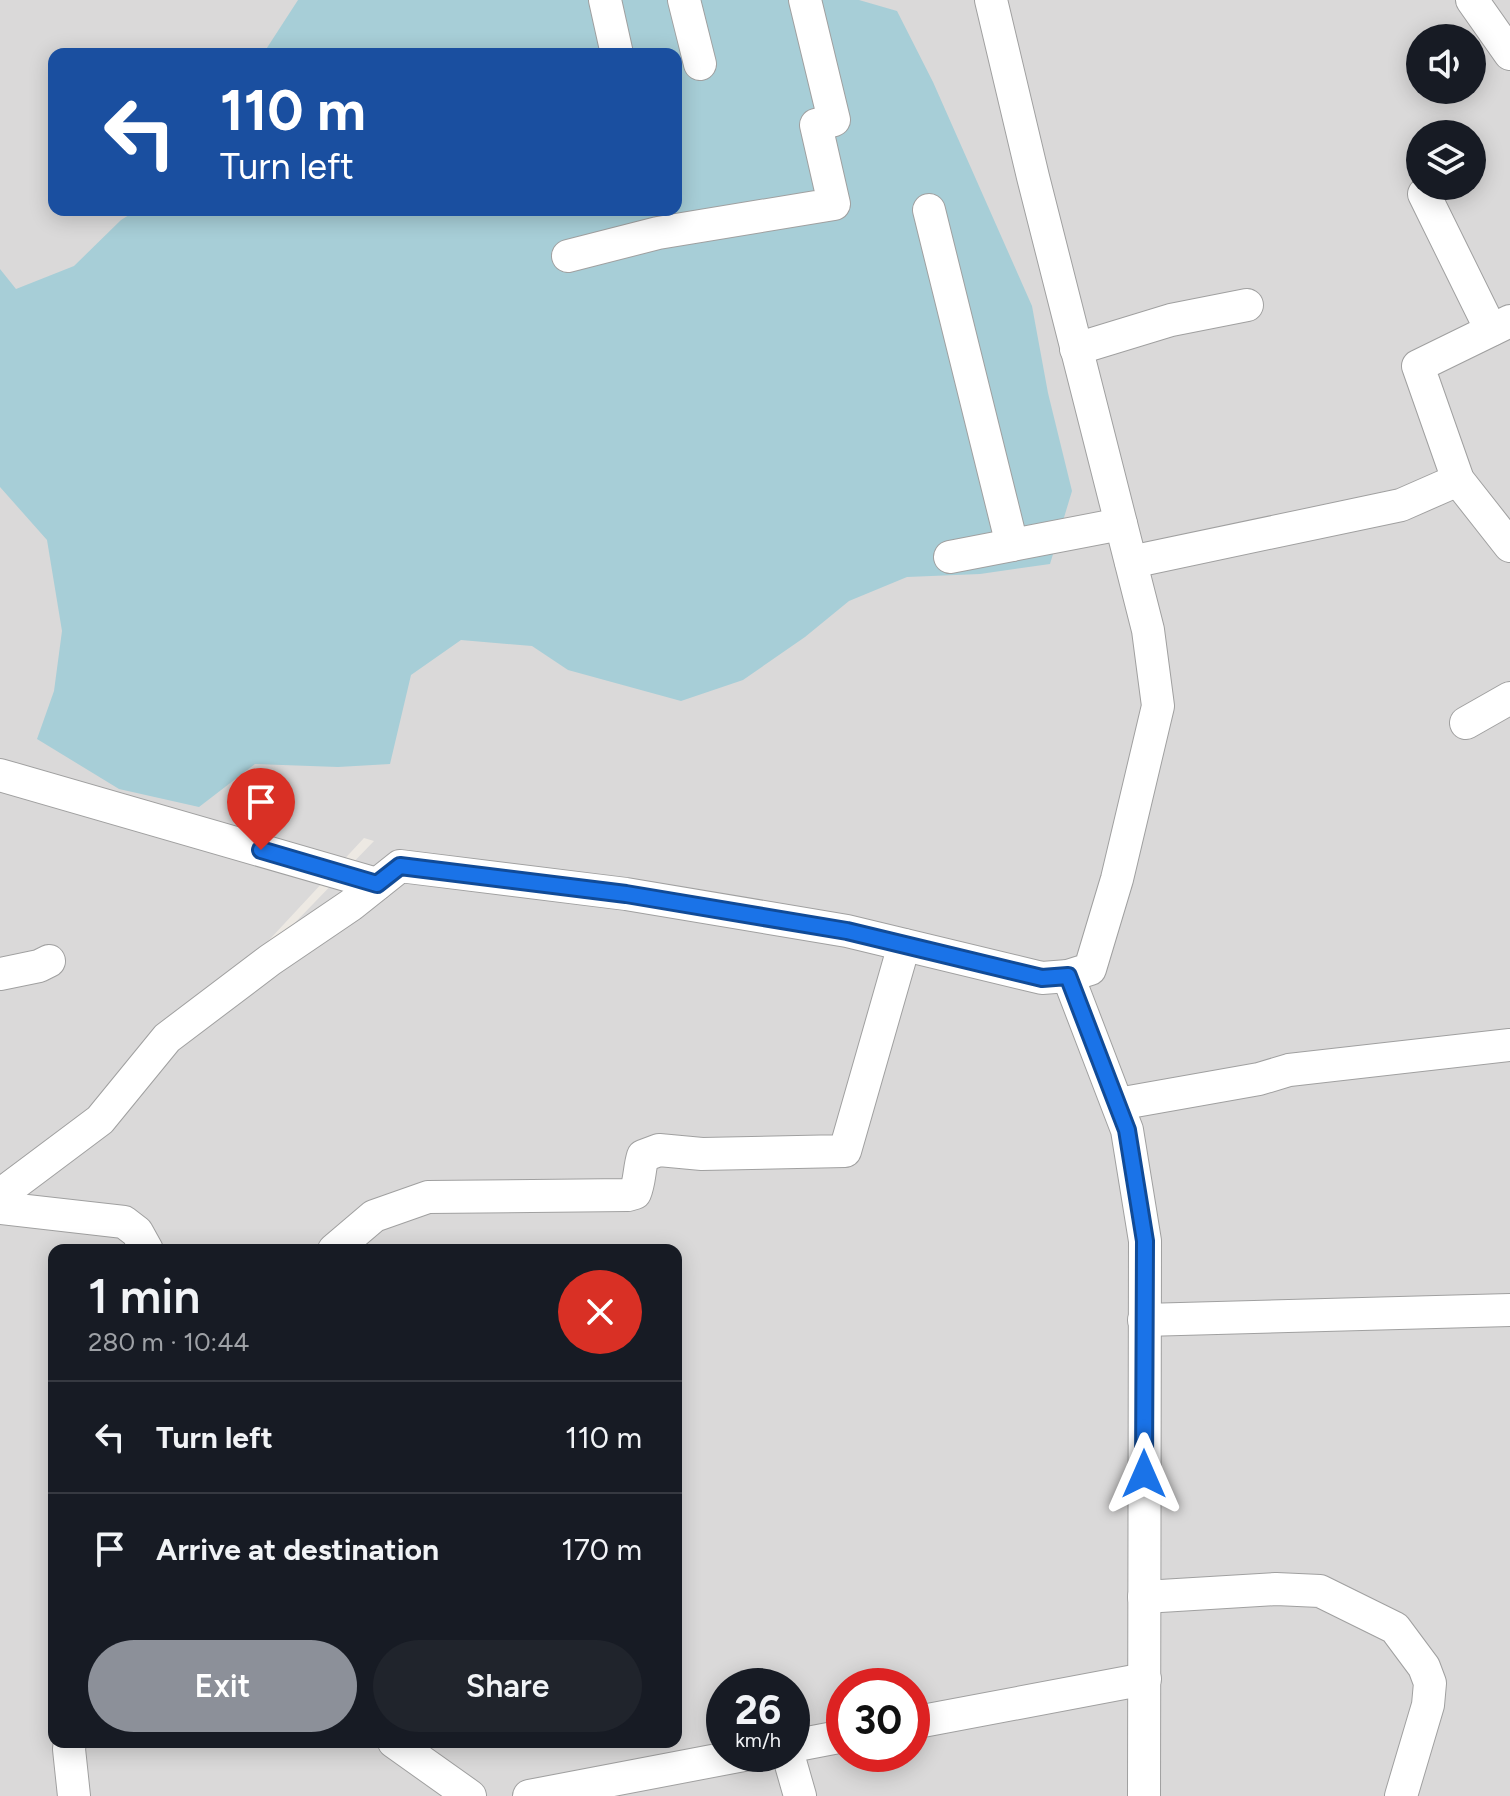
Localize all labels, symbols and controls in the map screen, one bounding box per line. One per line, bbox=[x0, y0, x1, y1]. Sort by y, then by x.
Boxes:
map controls bbox=[1406, 24, 1486, 200]
button: sound bbox=[1406, 24, 1486, 104]
text: 110 m bbox=[220, 77, 366, 144]
icon: left bbox=[88, 80, 192, 184]
button: layers bbox=[1406, 120, 1486, 200]
text: Turn left bbox=[220, 145, 354, 188]
pin bbox=[227, 768, 295, 850]
icon: arrive bbox=[239, 780, 283, 824]
text: 1 min bbox=[88, 1267, 200, 1325]
button: close bbox=[558, 1270, 642, 1354]
text: 280 m · 10:44 bbox=[88, 1326, 249, 1358]
icon: left bbox=[88, 1415, 132, 1459]
text: Turn left bbox=[156, 1419, 273, 1456]
text: 110 m bbox=[565, 1419, 642, 1456]
position arrow bbox=[1102, 1432, 1186, 1516]
icon: arrive bbox=[88, 1527, 132, 1571]
text: Arrive at destination bbox=[156, 1531, 439, 1568]
text: 170 m bbox=[561, 1531, 642, 1568]
button: Exit bbox=[88, 1640, 357, 1732]
button: Share bbox=[373, 1640, 642, 1732]
speed limit sign: 30 bbox=[826, 1668, 930, 1772]
text: 26 bbox=[735, 1686, 781, 1734]
text: km/h bbox=[735, 1728, 781, 1752]

